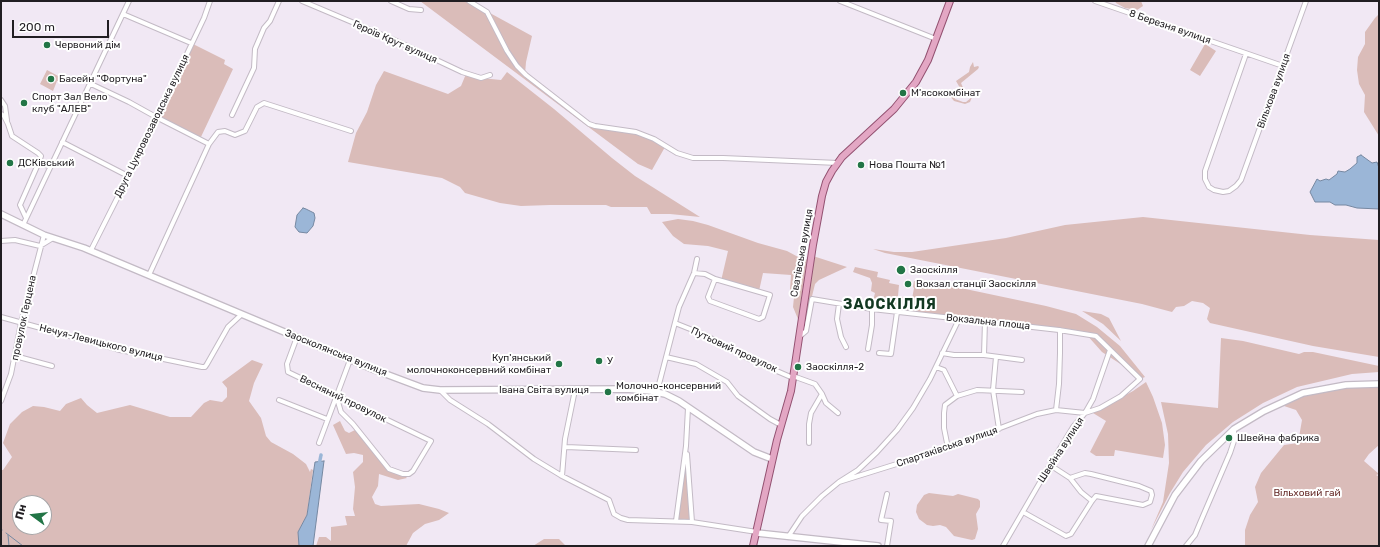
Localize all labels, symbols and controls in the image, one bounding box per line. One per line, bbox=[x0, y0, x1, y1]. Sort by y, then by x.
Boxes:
street label: 8 Березня вулиця bbox=[1127, 7, 1213, 47]
scale bar bbox=[14, 12, 111, 38]
street label: Героїв Крут вулиця bbox=[351, 18, 439, 66]
text: 200 m bbox=[19, 20, 55, 34]
place label: Червоний дім bbox=[55, 39, 120, 51]
marker: Червоний дім bbox=[42, 40, 52, 50]
street label: Друга Цукровозаводська вулиця bbox=[112, 52, 192, 200]
street label: Вільхова вулиця bbox=[1255, 52, 1293, 130]
place label: Басейн "Фортуна" bbox=[59, 73, 147, 85]
marker: Басейн "Фортуна" bbox=[46, 74, 56, 84]
place label: М'ясокомбінат bbox=[911, 87, 980, 99]
marker: М'ясокомбінат bbox=[898, 88, 908, 98]
place label: Спорт Зал Вело клуб "АЛЕВ" bbox=[32, 91, 108, 114]
marker: Спорт Зал Вело клуб "АЛЕВ" bbox=[19, 98, 29, 108]
place label: ДСКівський bbox=[18, 157, 74, 169]
marker: ДСКівський bbox=[5, 158, 15, 168]
place label: Нова Пошта №1 bbox=[869, 159, 945, 171]
marker: Нова Пошта №1 bbox=[856, 160, 866, 170]
street label: Сватівська вулиця bbox=[788, 208, 816, 298]
marker: Заоскiлля bbox=[895, 264, 907, 276]
place label: Заоскiлля bbox=[910, 264, 958, 276]
street label: провулок Герцена bbox=[9, 274, 39, 362]
place label: Вокзал станції Заоскілля bbox=[916, 278, 1036, 290]
marker: Вокзал станції Заоскілля bbox=[903, 279, 913, 289]
district label: ЗАОСКIЛЛЯ bbox=[843, 297, 937, 313]
street label: Вокзальна площа bbox=[945, 312, 1031, 332]
street label: Нечуя-Левицького вулиця bbox=[38, 322, 164, 364]
street label: Путьовий провулок bbox=[689, 325, 779, 375]
street label: Заосколянська вулиця bbox=[283, 327, 389, 379]
place label: Куп'янський молочноконсервний комбінат bbox=[407, 352, 551, 376]
place label: У bbox=[607, 355, 613, 367]
marker: У bbox=[594, 356, 604, 366]
marker: Куп'янський молочноконсервний комбінат bbox=[554, 359, 564, 369]
place label: Заоскілля-2 bbox=[806, 361, 864, 373]
marker: Заоскілля-2 bbox=[793, 362, 803, 372]
street label: Весняний провулок bbox=[298, 373, 388, 425]
place label: Молочно-консервний комбінат bbox=[616, 380, 721, 404]
street label: Івана Світа вулиця bbox=[499, 384, 589, 396]
marker: Молочно-консервний комбінат bbox=[603, 387, 613, 397]
street label: Швейна вулиця bbox=[1035, 415, 1087, 485]
street label: Спартаківська вулиця bbox=[895, 424, 999, 470]
place label: Швейна фабрика bbox=[1237, 432, 1319, 444]
marker: Швейна фабрика bbox=[1224, 433, 1234, 443]
park label: Вільховий гай bbox=[1273, 487, 1341, 499]
north arrow bbox=[12, 495, 52, 535]
text: Пн bbox=[13, 503, 29, 521]

